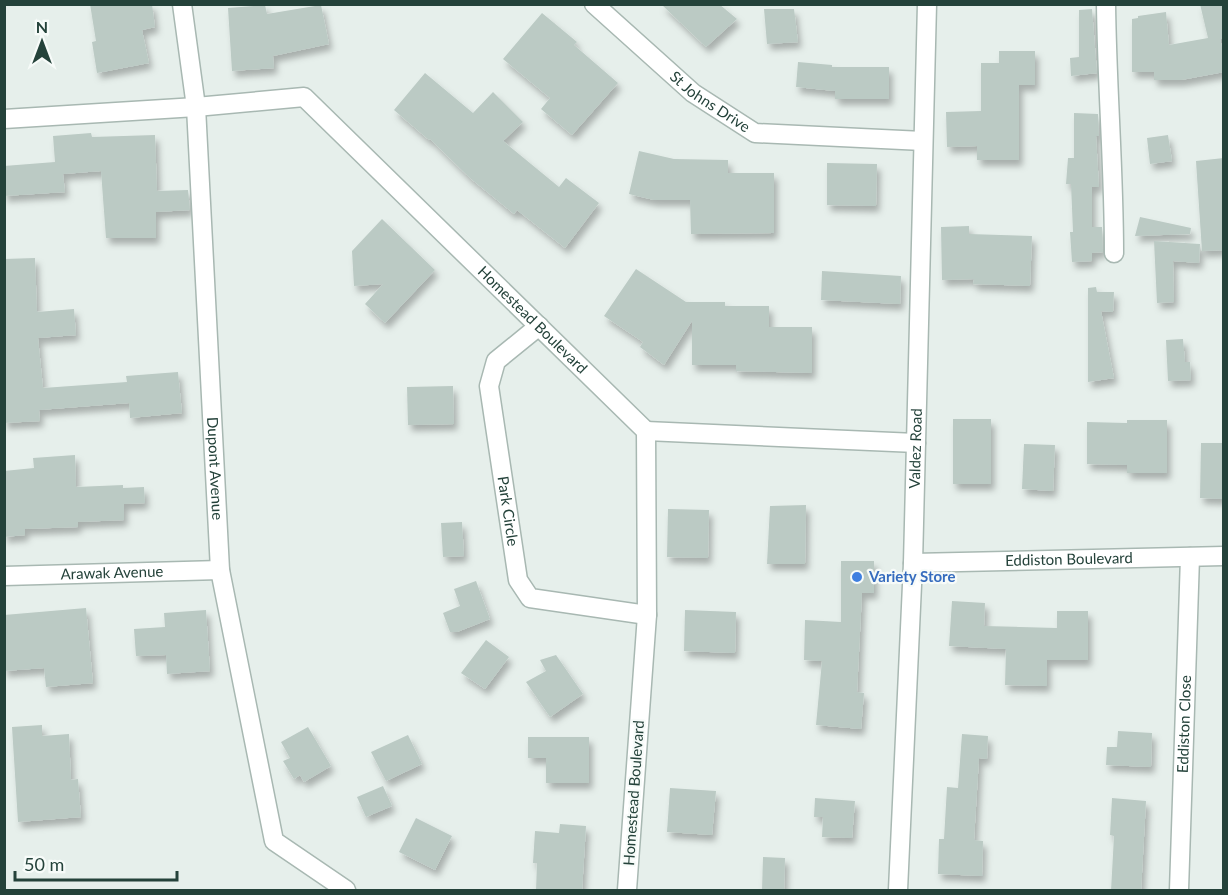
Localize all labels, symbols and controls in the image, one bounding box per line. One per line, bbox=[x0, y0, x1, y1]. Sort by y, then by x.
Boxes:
north arrow bbox=[12, 12, 72, 72]
text: N bbox=[36, 17, 48, 36]
street label: St Johns Drive bbox=[667, 67, 754, 135]
street label: Homestead Boulevard bbox=[475, 262, 592, 377]
street label: Valdez Road bbox=[905, 408, 925, 489]
street label: Dupont Avenue bbox=[204, 416, 227, 521]
street label: Park Circle bbox=[495, 475, 523, 547]
street label: Eddiston Boulevard bbox=[1005, 548, 1133, 569]
street label: Arawak Avenue bbox=[60, 562, 164, 582]
place label: Variety Store bbox=[868, 567, 955, 585]
marker: Variety Store bbox=[850, 570, 864, 584]
street label: Eddiston Close bbox=[1173, 675, 1194, 773]
street label: Homestead Boulevard bbox=[619, 720, 647, 866]
scale bar bbox=[15, 844, 177, 882]
text: 50 m bbox=[24, 853, 64, 875]

